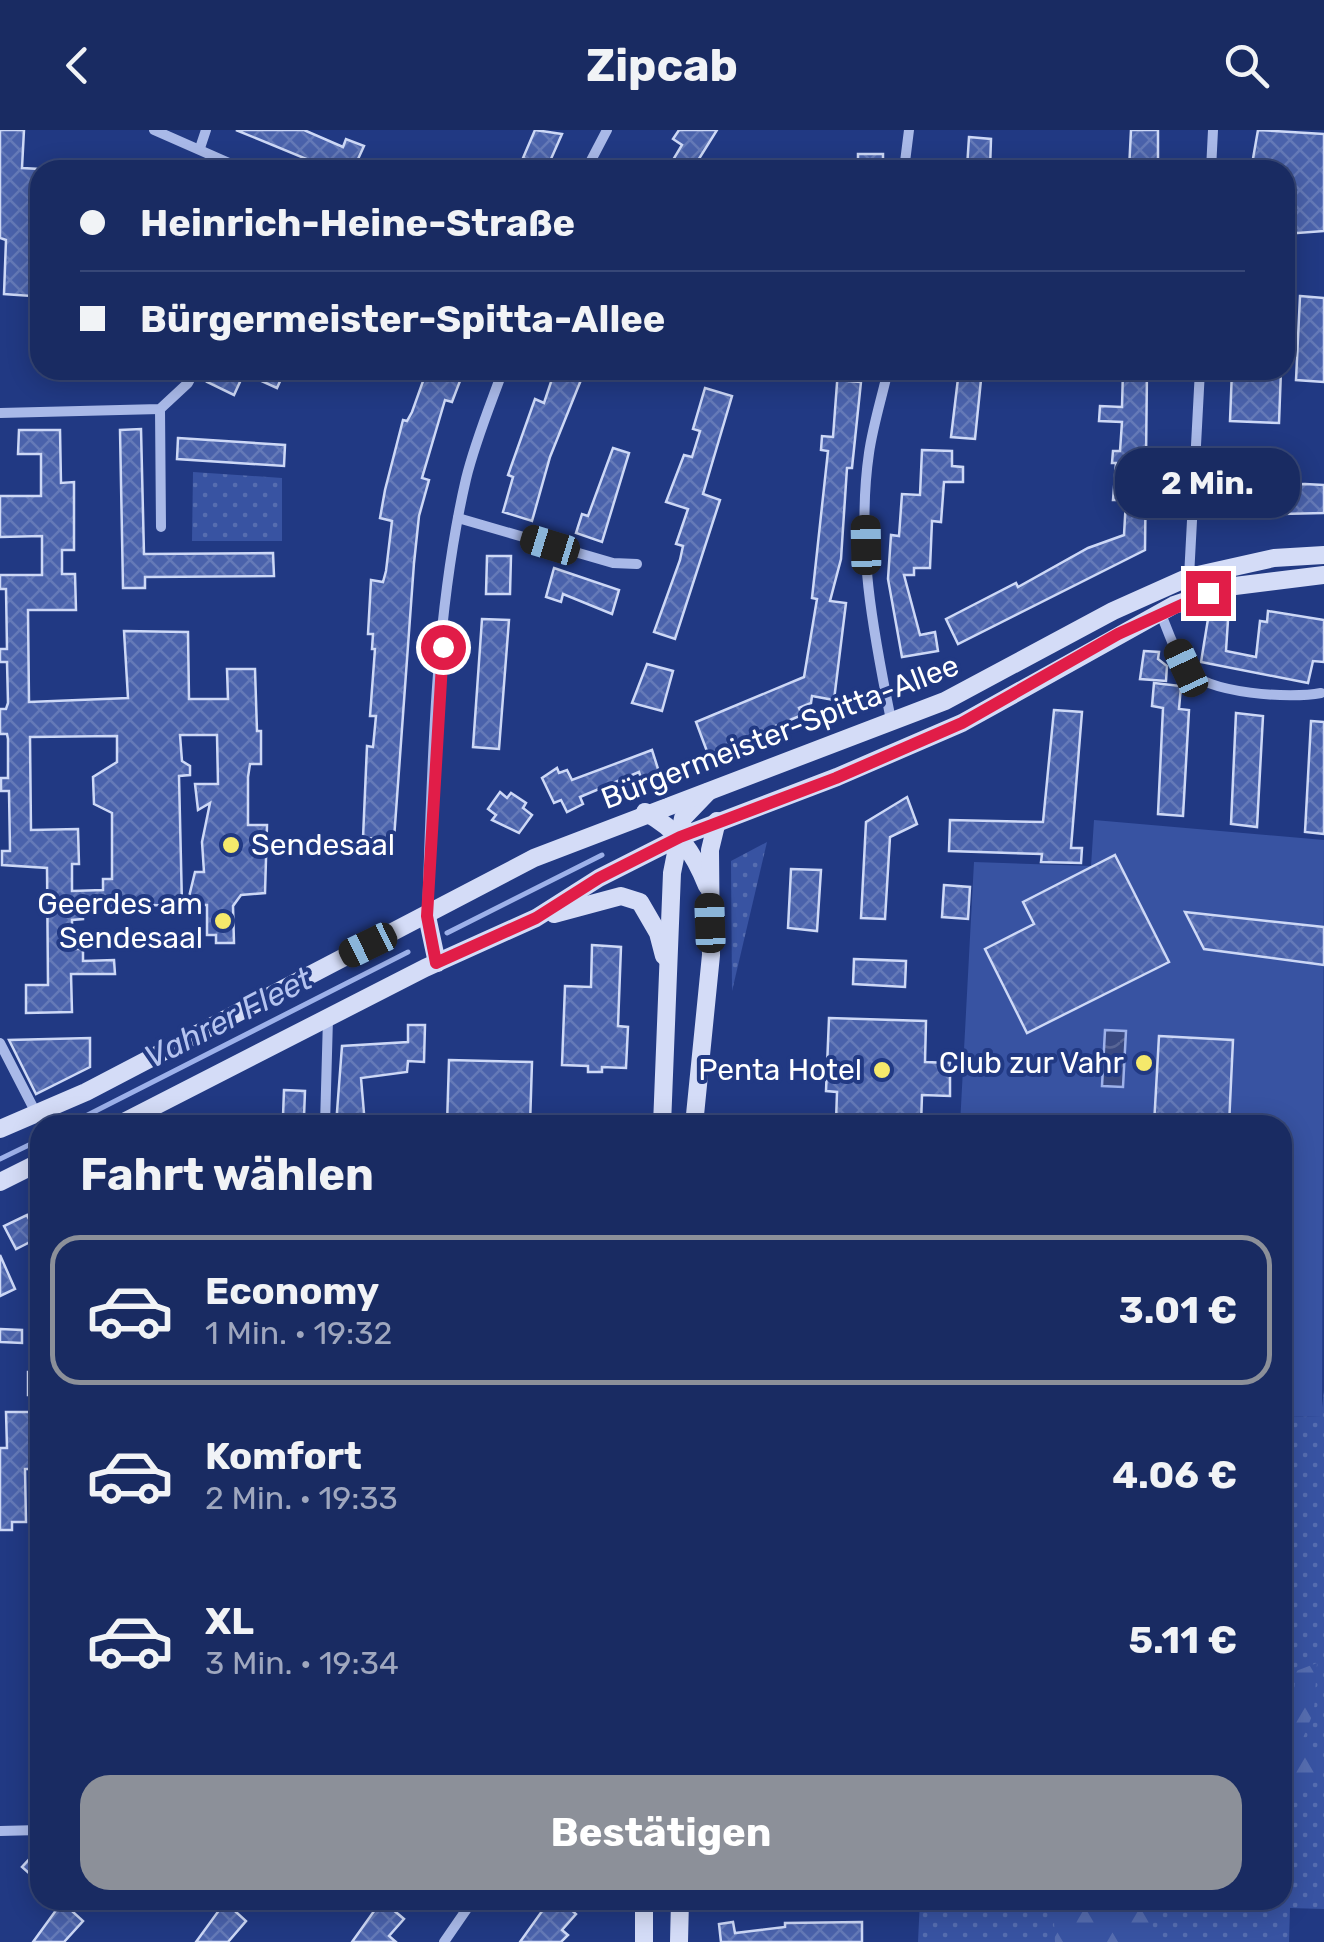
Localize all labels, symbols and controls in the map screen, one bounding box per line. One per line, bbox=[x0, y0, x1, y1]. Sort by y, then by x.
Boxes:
icon: back bbox=[50, 38, 105, 93]
icon: search bbox=[1219, 38, 1274, 93]
text: Zipcab bbox=[586, 39, 738, 92]
text: Heinrich-Heine-Straße bbox=[140, 200, 575, 246]
text: Bürgermeister-Spitta-Allee bbox=[140, 296, 665, 342]
callout: 2 Min. bbox=[1116, 448, 1300, 518]
text: 2 Min. bbox=[1161, 464, 1254, 502]
car bbox=[850, 515, 882, 575]
car bbox=[517, 522, 583, 568]
route end bbox=[1186, 571, 1231, 616]
route start bbox=[421, 625, 466, 670]
car bbox=[1160, 634, 1212, 702]
street label: Bürgermeister-Spitta-Allee bbox=[596, 647, 964, 817]
place label: Sendesaal bbox=[251, 827, 395, 863]
marker: Sendesaal bbox=[220, 834, 242, 856]
place label: Geerdes am Sendesaal bbox=[37, 886, 203, 956]
car bbox=[694, 892, 726, 954]
marker: Geerdes am Sendesaal bbox=[212, 910, 234, 932]
car bbox=[334, 918, 402, 972]
water label: Vahrer Fleet bbox=[138, 959, 319, 1076]
place label: Club zur Vahr bbox=[939, 1045, 1125, 1081]
place label: Penta Hotel bbox=[698, 1052, 862, 1088]
marker: Club zur Vahr bbox=[1133, 1052, 1155, 1074]
marker: Penta Hotel bbox=[871, 1059, 893, 1081]
text: Fahrt wählen bbox=[80, 1148, 374, 1201]
icon: car bbox=[85, 1265, 175, 1355]
text: Economy bbox=[205, 1268, 379, 1314]
text: 3.01 € bbox=[1119, 1287, 1237, 1333]
text: 1 Min. · 19:32 bbox=[205, 1314, 392, 1352]
icon: car bbox=[85, 1430, 175, 1520]
text: Komfort bbox=[205, 1433, 362, 1479]
text: 4.06 € bbox=[1112, 1452, 1237, 1498]
text: 2 Min. · 19:33 bbox=[205, 1479, 398, 1517]
icon: car bbox=[85, 1595, 175, 1685]
text: XL bbox=[205, 1598, 254, 1644]
text: 5.11 € bbox=[1129, 1617, 1237, 1663]
text: 3 Min. · 19:34 bbox=[205, 1644, 399, 1682]
button: Bestätigen bbox=[80, 1775, 1242, 1890]

